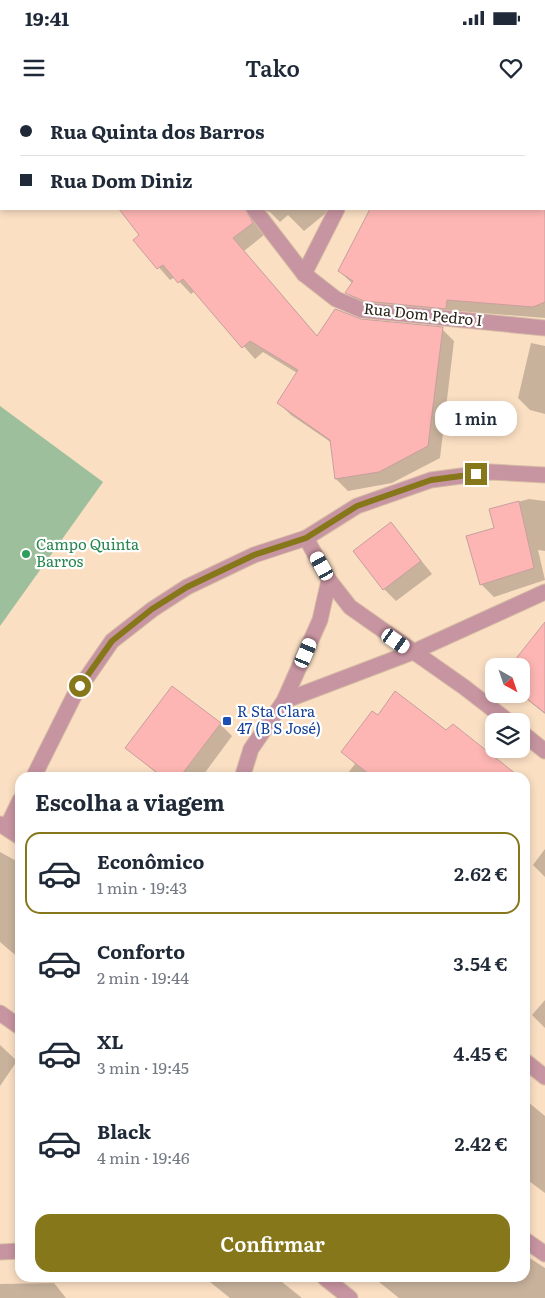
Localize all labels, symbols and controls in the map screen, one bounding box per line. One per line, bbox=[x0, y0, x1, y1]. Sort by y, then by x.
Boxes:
text: 19:41 bbox=[25, 4, 69, 32]
text: Tako bbox=[245, 51, 300, 84]
icon: menu bbox=[20, 54, 48, 82]
icon: heart bbox=[497, 54, 525, 82]
text: Rua Quinta dos Barros bbox=[50, 117, 264, 145]
text: Rua Dom Diniz bbox=[50, 166, 192, 194]
street label: Rua Dom Pedro I bbox=[363, 296, 484, 331]
callout: 1 min bbox=[435, 402, 517, 436]
text: 1 min bbox=[455, 406, 497, 430]
route end bbox=[465, 463, 487, 485]
place label: Campo Quinta Barros bbox=[36, 532, 140, 572]
marker: Campo Quinta Barros bbox=[20, 548, 32, 560]
car bbox=[308, 549, 335, 583]
car bbox=[379, 626, 412, 656]
car bbox=[293, 636, 318, 670]
north arrow bbox=[485, 658, 530, 702]
map controls bbox=[485, 658, 530, 758]
route start bbox=[69, 675, 91, 697]
place label: R Sta Clara 47 (B S José) bbox=[237, 699, 321, 739]
button: layers bbox=[485, 713, 530, 758]
marker: R Sta Clara 47 (B S José) bbox=[221, 715, 233, 727]
text: Escolha a viagem bbox=[35, 785, 225, 818]
text: Econômico bbox=[97, 847, 204, 875]
icon: car bbox=[37, 851, 82, 896]
text: 2.62 € bbox=[454, 859, 508, 887]
text: 1 min · 19:43 bbox=[97, 875, 187, 899]
text: Conforto bbox=[97, 937, 185, 965]
icon: car bbox=[37, 941, 82, 986]
text: 3.54 € bbox=[453, 949, 508, 977]
text: 2 min · 19:44 bbox=[97, 965, 189, 989]
text: XL bbox=[97, 1027, 124, 1055]
icon: car bbox=[37, 1031, 82, 1076]
text: 4.45 € bbox=[453, 1039, 508, 1067]
text: 3 min · 19:45 bbox=[97, 1055, 189, 1079]
text: Black bbox=[97, 1117, 151, 1145]
icon: car bbox=[37, 1121, 82, 1166]
text: 2.42 € bbox=[454, 1129, 508, 1157]
text: 4 min · 19:46 bbox=[97, 1145, 189, 1169]
button: Confirmar bbox=[35, 1214, 510, 1272]

